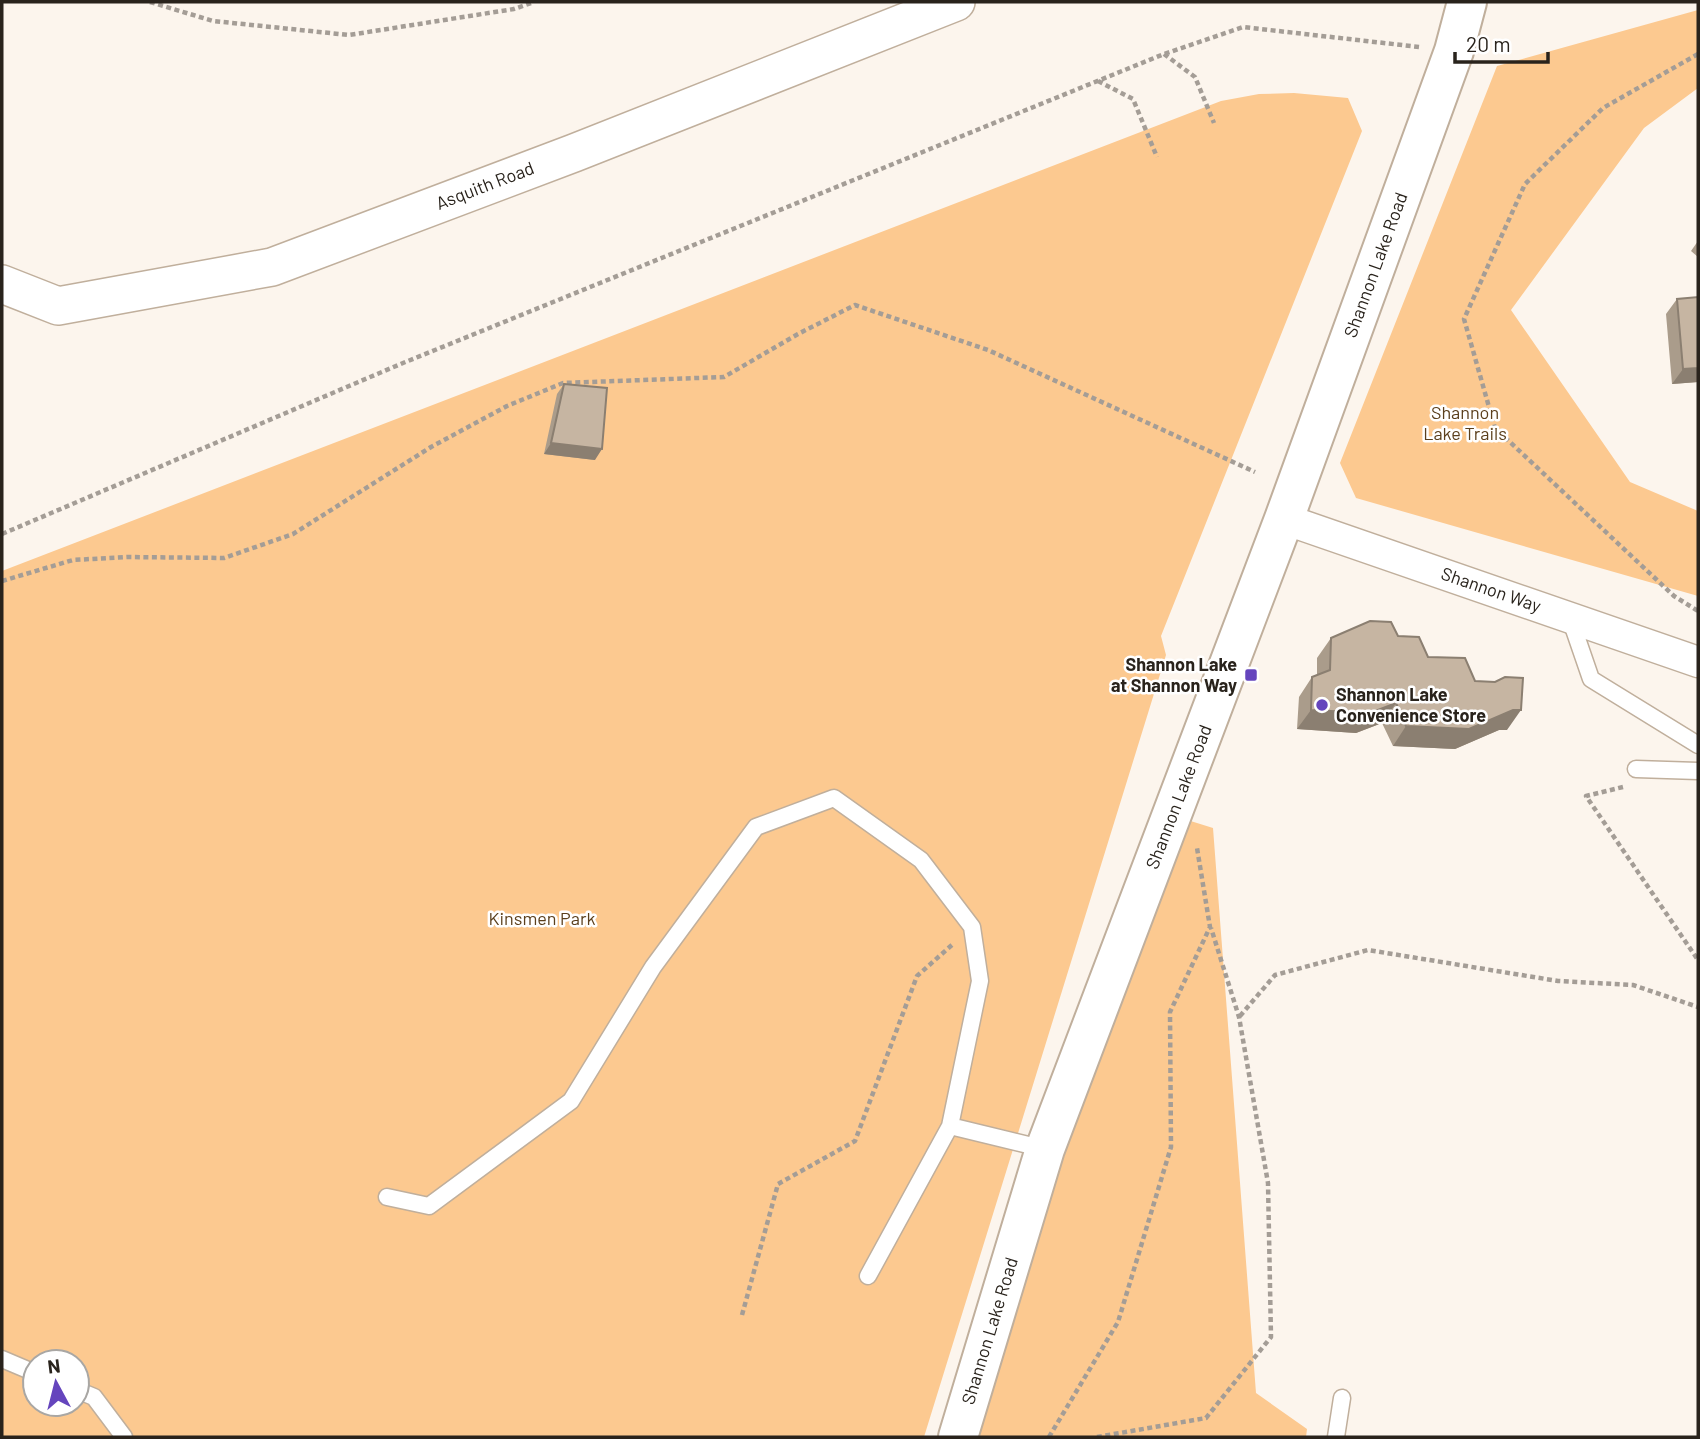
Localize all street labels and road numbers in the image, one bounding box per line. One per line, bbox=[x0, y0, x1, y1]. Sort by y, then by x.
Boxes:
street label: Asquith Road bbox=[432, 156, 537, 214]
street label: Shannon Lake Road bbox=[1339, 189, 1412, 340]
street label: Shannon Way bbox=[1439, 562, 1544, 616]
street label: Shannon Lake Road bbox=[1140, 721, 1216, 872]
street label: Shannon Lake Road bbox=[956, 1254, 1022, 1407]

